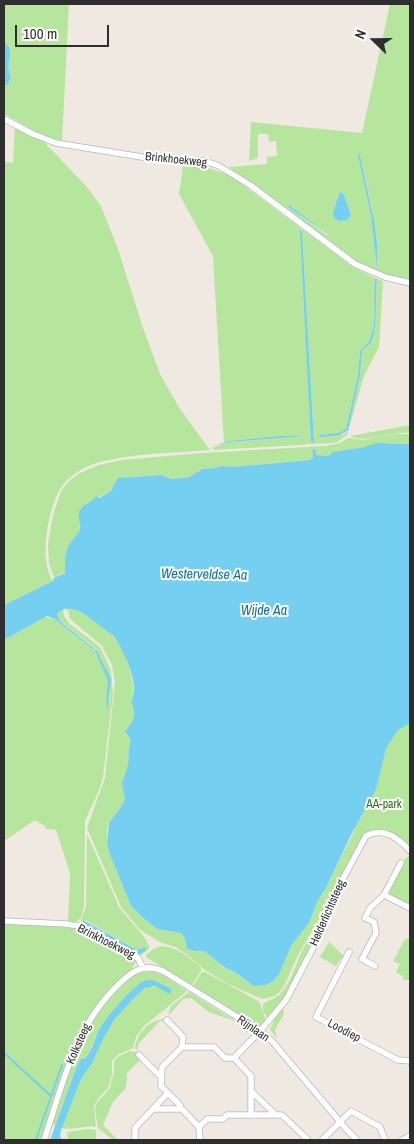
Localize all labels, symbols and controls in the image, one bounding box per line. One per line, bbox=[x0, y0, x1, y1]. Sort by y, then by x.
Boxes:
scale bar bbox=[18, 15, 111, 47]
north arrow bbox=[349, 15, 399, 65]
text: 100 m bbox=[23, 23, 57, 44]
text: N bbox=[350, 27, 370, 42]
street label: Brinkhoekweg bbox=[144, 150, 208, 170]
water label: Westerveldse Aa bbox=[161, 566, 247, 584]
water label: Wijde Aa bbox=[241, 603, 287, 619]
park label: AA-park bbox=[366, 798, 402, 812]
street label: Helderlichtsteeg bbox=[307, 878, 349, 948]
street label: Brinkhoekweg bbox=[75, 921, 137, 963]
street label: Rijnlaan bbox=[234, 1013, 272, 1045]
street label: Loodiep bbox=[325, 1016, 363, 1046]
street label: Kolksteeg bbox=[64, 1021, 94, 1067]

